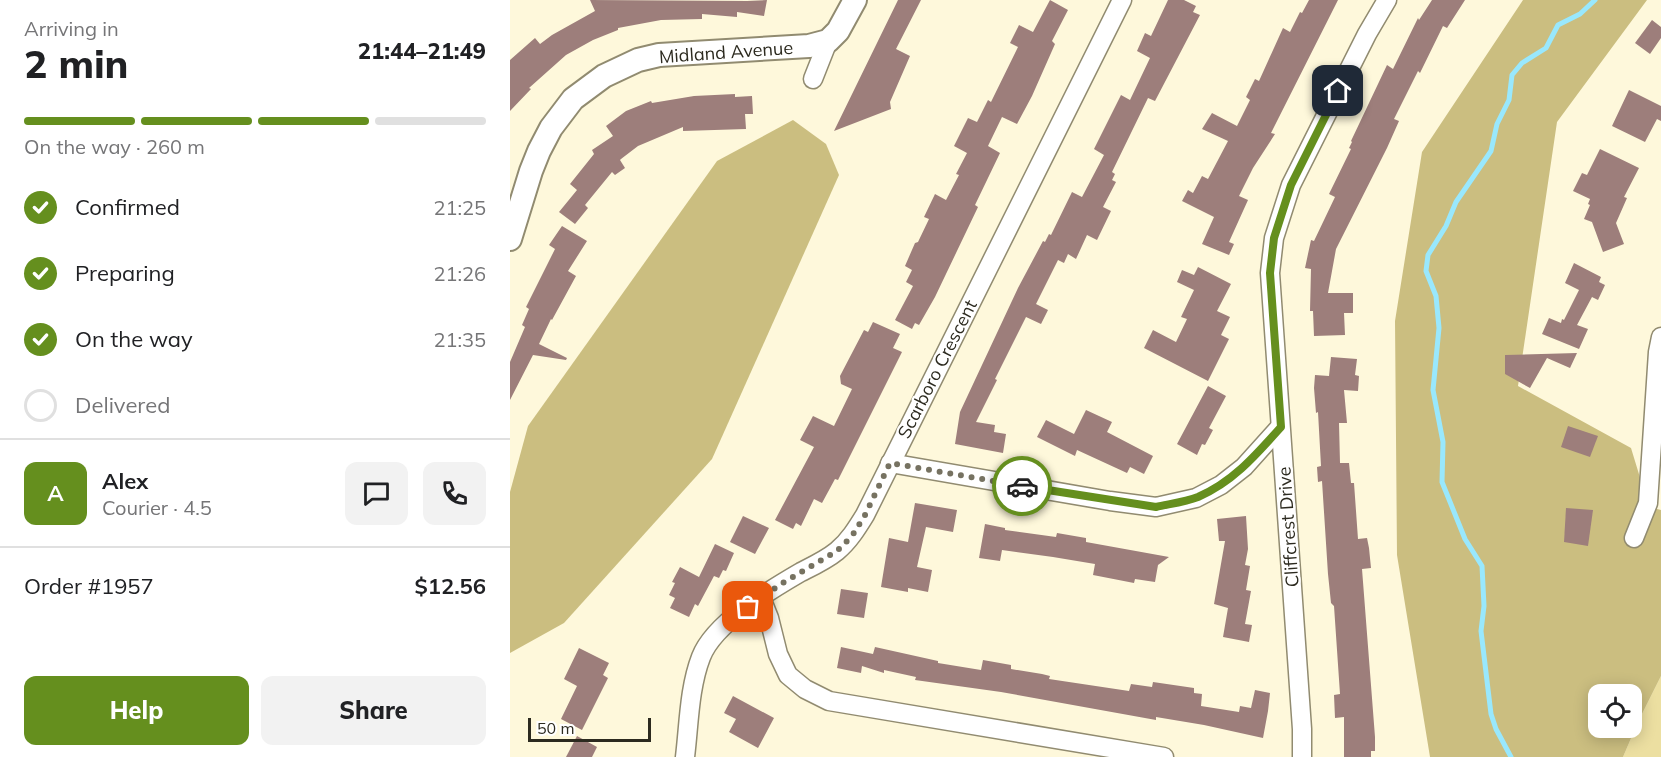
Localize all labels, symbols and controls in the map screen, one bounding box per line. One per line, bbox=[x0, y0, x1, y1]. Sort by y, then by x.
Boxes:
text: Arriving in bbox=[24, 16, 119, 41]
street label: Midland Avenue bbox=[658, 36, 794, 68]
text: 21:44–21:49 bbox=[358, 37, 486, 65]
text: 2 min bbox=[24, 39, 129, 88]
pin bbox=[1312, 65, 1363, 116]
icon: home bbox=[1321, 74, 1354, 107]
text: On the way · 260 m bbox=[24, 134, 205, 159]
icon: check bbox=[24, 191, 57, 224]
text: Confirmed bbox=[75, 193, 180, 221]
text: 21:25 bbox=[433, 195, 486, 220]
icon: check bbox=[24, 257, 57, 290]
text: Preparing bbox=[75, 259, 175, 287]
text: 21:26 bbox=[433, 261, 486, 286]
street label: Scarboro Crescent bbox=[892, 296, 982, 442]
icon: check bbox=[24, 323, 57, 356]
text: On the way bbox=[75, 325, 193, 353]
text: 21:35 bbox=[433, 327, 486, 352]
text: Delivered bbox=[75, 391, 170, 419]
courier bbox=[992, 456, 1052, 516]
button: chat bbox=[345, 462, 408, 525]
button: phone bbox=[423, 462, 486, 525]
street label: Cliffcrest Drive bbox=[1272, 466, 1304, 588]
text: Alex bbox=[102, 467, 148, 495]
icon: car bbox=[1006, 470, 1039, 503]
text: A bbox=[47, 479, 64, 507]
text: Courier · 4.5 bbox=[102, 495, 212, 520]
text: Order #1957 bbox=[24, 572, 154, 600]
text: $12.56 bbox=[415, 572, 486, 600]
pin bbox=[722, 581, 773, 632]
icon: bag bbox=[731, 590, 764, 623]
button: Help bbox=[24, 676, 249, 745]
button: Share bbox=[261, 676, 486, 745]
map controls bbox=[1588, 684, 1642, 738]
button: locate bbox=[1588, 684, 1642, 738]
scale bar bbox=[528, 715, 651, 742]
text: 50 m bbox=[537, 718, 574, 738]

